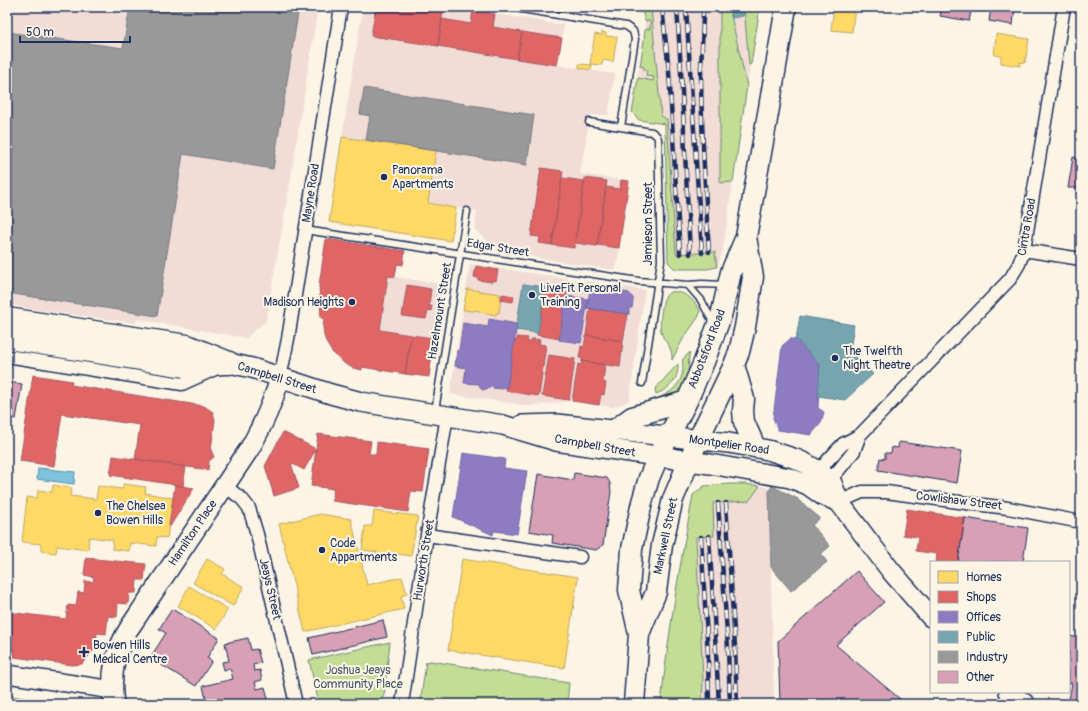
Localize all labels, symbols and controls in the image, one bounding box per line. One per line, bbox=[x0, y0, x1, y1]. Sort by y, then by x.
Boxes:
scale bar bbox=[20, 18, 130, 44]
text: 50 m bbox=[26, 25, 54, 40]
street label: Mayne Road bbox=[299, 162, 323, 224]
place label: Panorama Apartments bbox=[392, 163, 454, 192]
marker: Panorama Apartments bbox=[379, 172, 389, 182]
street label: Jamieson Street bbox=[641, 182, 656, 266]
street label: Cintra Road bbox=[1015, 197, 1039, 257]
street label: Edgar Street bbox=[466, 236, 530, 260]
street label: Hazelmount Street bbox=[425, 261, 455, 361]
place label: LiveFit Personal Training bbox=[540, 281, 621, 310]
marker: LiveFit Personal Training bbox=[527, 290, 537, 300]
place label: Madison Heights bbox=[264, 295, 345, 310]
marker: Madison Heights bbox=[347, 297, 357, 307]
street label: Abbotsford Road bbox=[685, 307, 729, 391]
place label: The Twelfth Night Theatre bbox=[843, 344, 911, 373]
marker: The Twelfth Night Theatre bbox=[830, 353, 840, 363]
street label: Campbell Street bbox=[236, 359, 319, 397]
street label: Campbell Street bbox=[553, 431, 637, 461]
street label: Montpelier Road bbox=[688, 432, 770, 458]
street label: Cowlishaw Street bbox=[915, 488, 1003, 514]
street label: Markwell Street bbox=[651, 496, 682, 576]
street label: Hamilton Place bbox=[165, 497, 221, 569]
place label: The Chelsea Bowen Hills bbox=[106, 499, 166, 528]
marker: The Chelsea Bowen Hills bbox=[93, 508, 103, 518]
street label: Hurworth Street bbox=[410, 518, 438, 602]
place label: Code Appartments bbox=[330, 536, 398, 565]
marker: Code Appartments bbox=[317, 545, 327, 555]
street label: Jeays Street bbox=[256, 557, 284, 621]
legend bbox=[930, 561, 1070, 693]
text: Homes bbox=[966, 570, 1002, 585]
text: Shops bbox=[966, 590, 997, 605]
text: Offices bbox=[966, 610, 1002, 625]
text: Public bbox=[966, 630, 996, 645]
place label: Bowen Hills Medical Centre bbox=[93, 638, 167, 667]
marker: Bowen Hills Medical Centre bbox=[78, 646, 90, 658]
text: Industry bbox=[966, 650, 1008, 665]
park label: Joshua Jeays Community Place bbox=[313, 663, 403, 692]
text: Other bbox=[966, 670, 995, 685]

